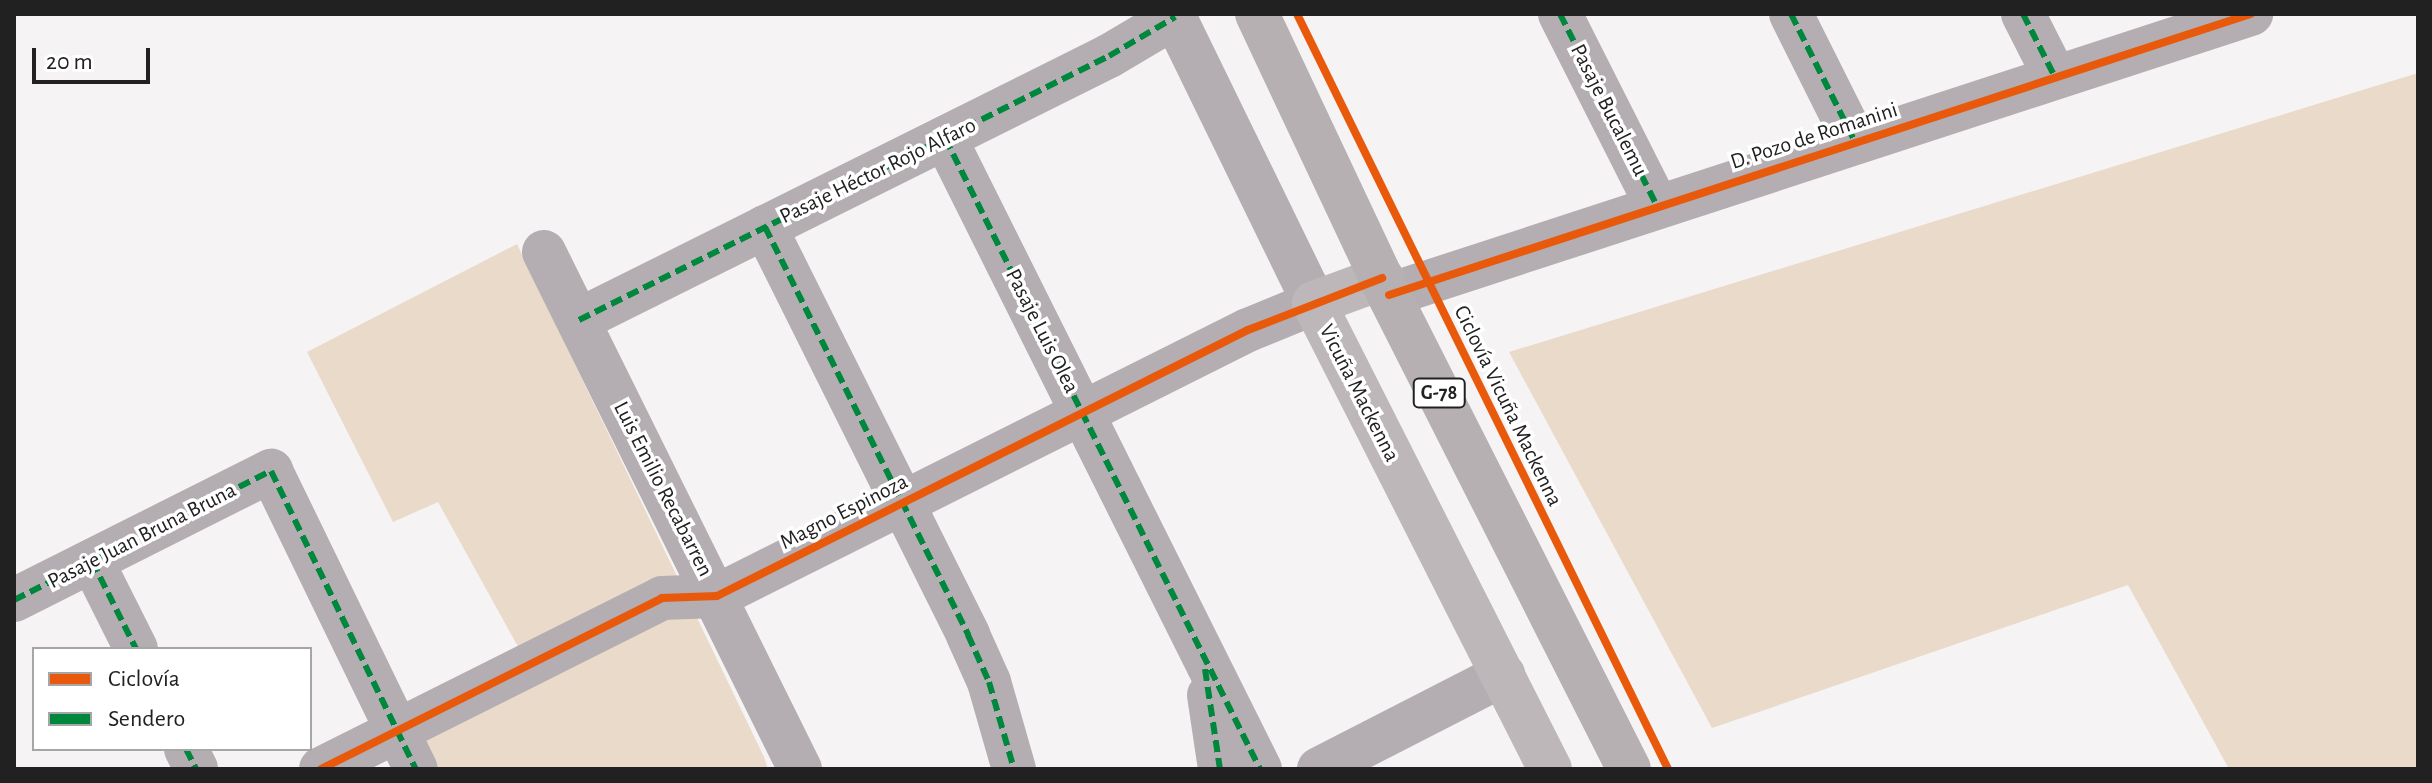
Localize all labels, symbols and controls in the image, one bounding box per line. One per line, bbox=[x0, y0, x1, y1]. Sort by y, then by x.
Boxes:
scale bar bbox=[36, 32, 154, 82]
street label: Pasaje Bucalemu bbox=[1564, 40, 1654, 180]
text: 20 m bbox=[46, 50, 93, 74]
street label: D. Pozo de Romanini bbox=[1727, 97, 1901, 175]
street label: Pasaje Héctor Rojo Alfaro bbox=[776, 112, 980, 230]
street label: Pasaje Luis Olea bbox=[999, 264, 1085, 398]
street label: Ciclovía Vicuña Mackenna bbox=[1448, 301, 1568, 511]
street label: Vicuña Mackenna bbox=[1313, 320, 1405, 466]
road number: G-78 bbox=[1411, 377, 1467, 409]
street label: Luis Emilio Recabarren bbox=[607, 397, 719, 581]
street label: Magno Espinoza bbox=[776, 468, 912, 556]
street label: Pasaje Juan Bruna Bruna bbox=[43, 477, 241, 595]
legend bbox=[32, 647, 312, 751]
text: Ciclovía bbox=[108, 667, 180, 691]
text: Sendero bbox=[108, 707, 185, 731]

